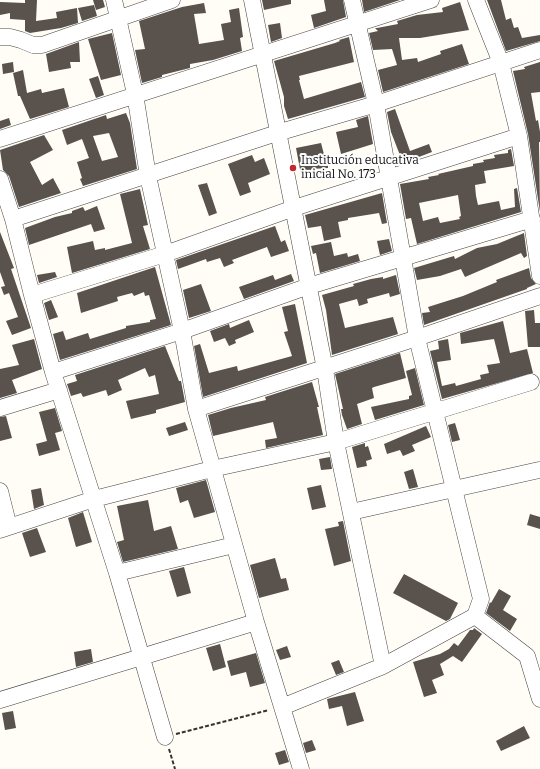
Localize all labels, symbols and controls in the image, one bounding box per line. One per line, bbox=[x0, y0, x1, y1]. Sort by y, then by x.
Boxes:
place label: Institución educativa inicial No. 173 bbox=[301, 154, 419, 182]
marker: Institución educativa inicial No. 173 bbox=[288, 163, 298, 173]

